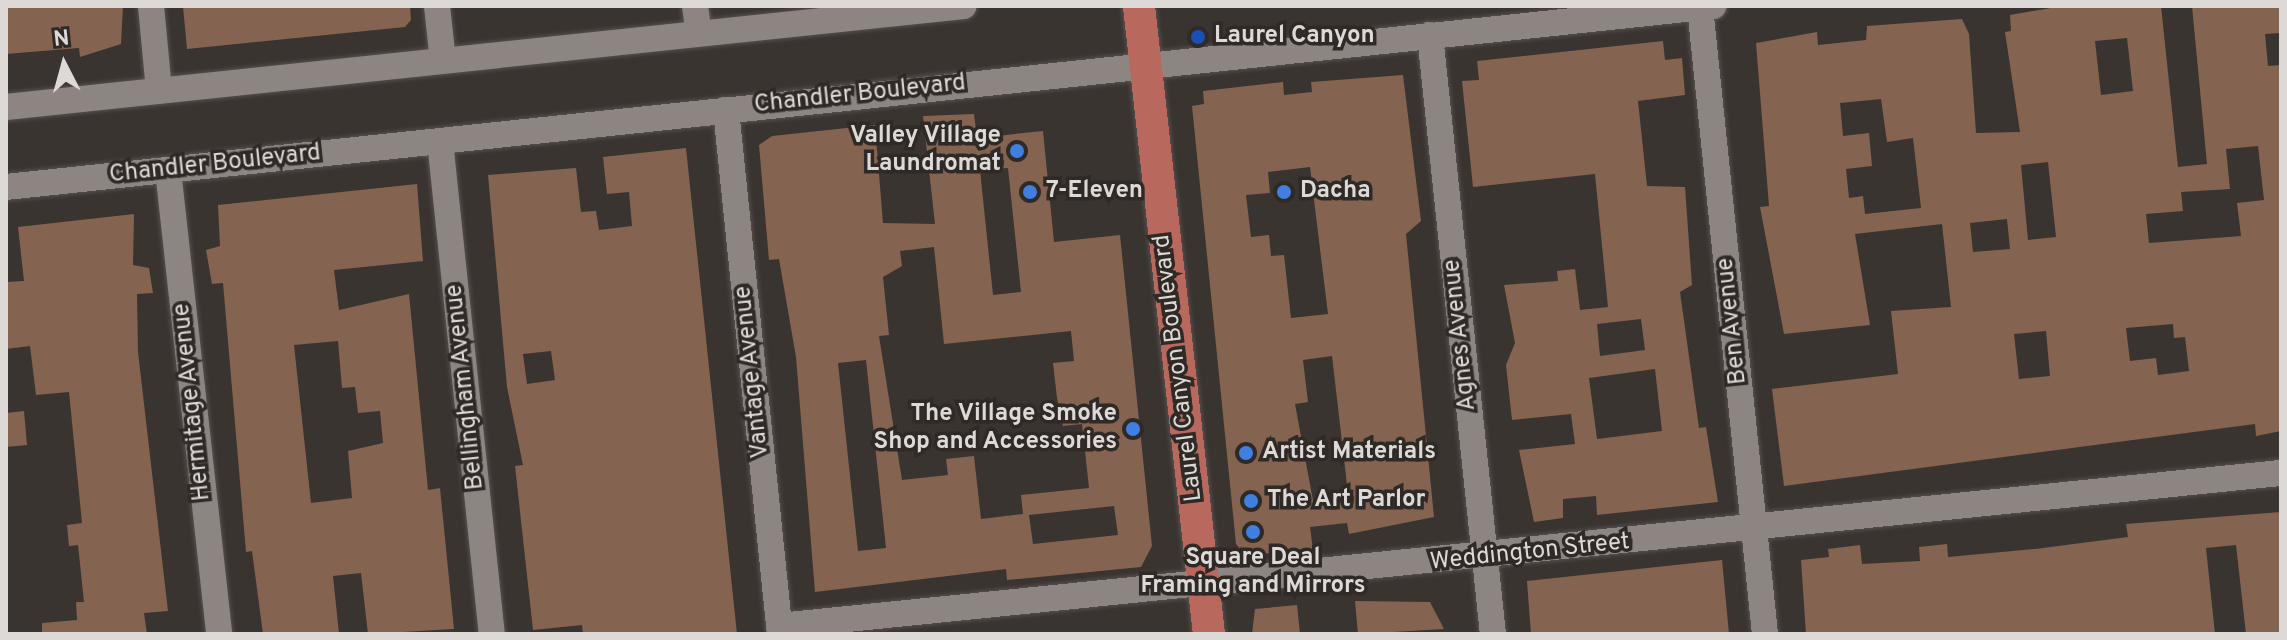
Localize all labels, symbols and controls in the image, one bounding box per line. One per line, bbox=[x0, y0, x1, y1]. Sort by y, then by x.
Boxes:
place label: Laurel Canyon bbox=[1214, 23, 1375, 51]
north arrow bbox=[24, 24, 104, 104]
text: N bbox=[52, 25, 71, 54]
marker: Laurel Canyon bbox=[1189, 28, 1207, 46]
street label: Chandler Boulevard bbox=[753, 70, 967, 120]
place label: Valley Village Laundromat bbox=[849, 123, 1001, 179]
street label: Chandler Boulevard bbox=[108, 140, 322, 190]
marker: Valley Village Laundromat bbox=[1008, 142, 1026, 160]
place label: 7-Eleven bbox=[1046, 178, 1143, 206]
place label: Dacha bbox=[1300, 178, 1371, 206]
marker: 7-Eleven bbox=[1021, 183, 1039, 201]
marker: Dacha bbox=[1275, 183, 1293, 201]
street label: Laurel Canyon Boulevard bbox=[1148, 233, 1210, 503]
street label: Ben Avenue bbox=[1712, 256, 1754, 386]
street label: Agnes Avenue bbox=[1439, 257, 1483, 413]
street label: Bellingham Avenue bbox=[441, 282, 491, 492]
street label: Vantage Avenue bbox=[730, 284, 776, 460]
street label: Hermitage Avenue bbox=[168, 301, 218, 503]
place label: The Village Smoke Shop and Accessories bbox=[873, 401, 1117, 457]
marker: The Village Smoke Shop and Accessories bbox=[1124, 420, 1142, 438]
place label: Artist Materials bbox=[1262, 439, 1436, 467]
marker: Artist Materials bbox=[1237, 444, 1255, 462]
place label: The Art Parlor bbox=[1267, 487, 1426, 515]
marker: The Art Parlor bbox=[1242, 492, 1260, 510]
marker: Square Deal Framing and Mirrors bbox=[1244, 523, 1262, 541]
street label: Weddington Street bbox=[1429, 528, 1631, 578]
place label: Square Deal Framing and Mirrors bbox=[1140, 545, 1366, 601]

